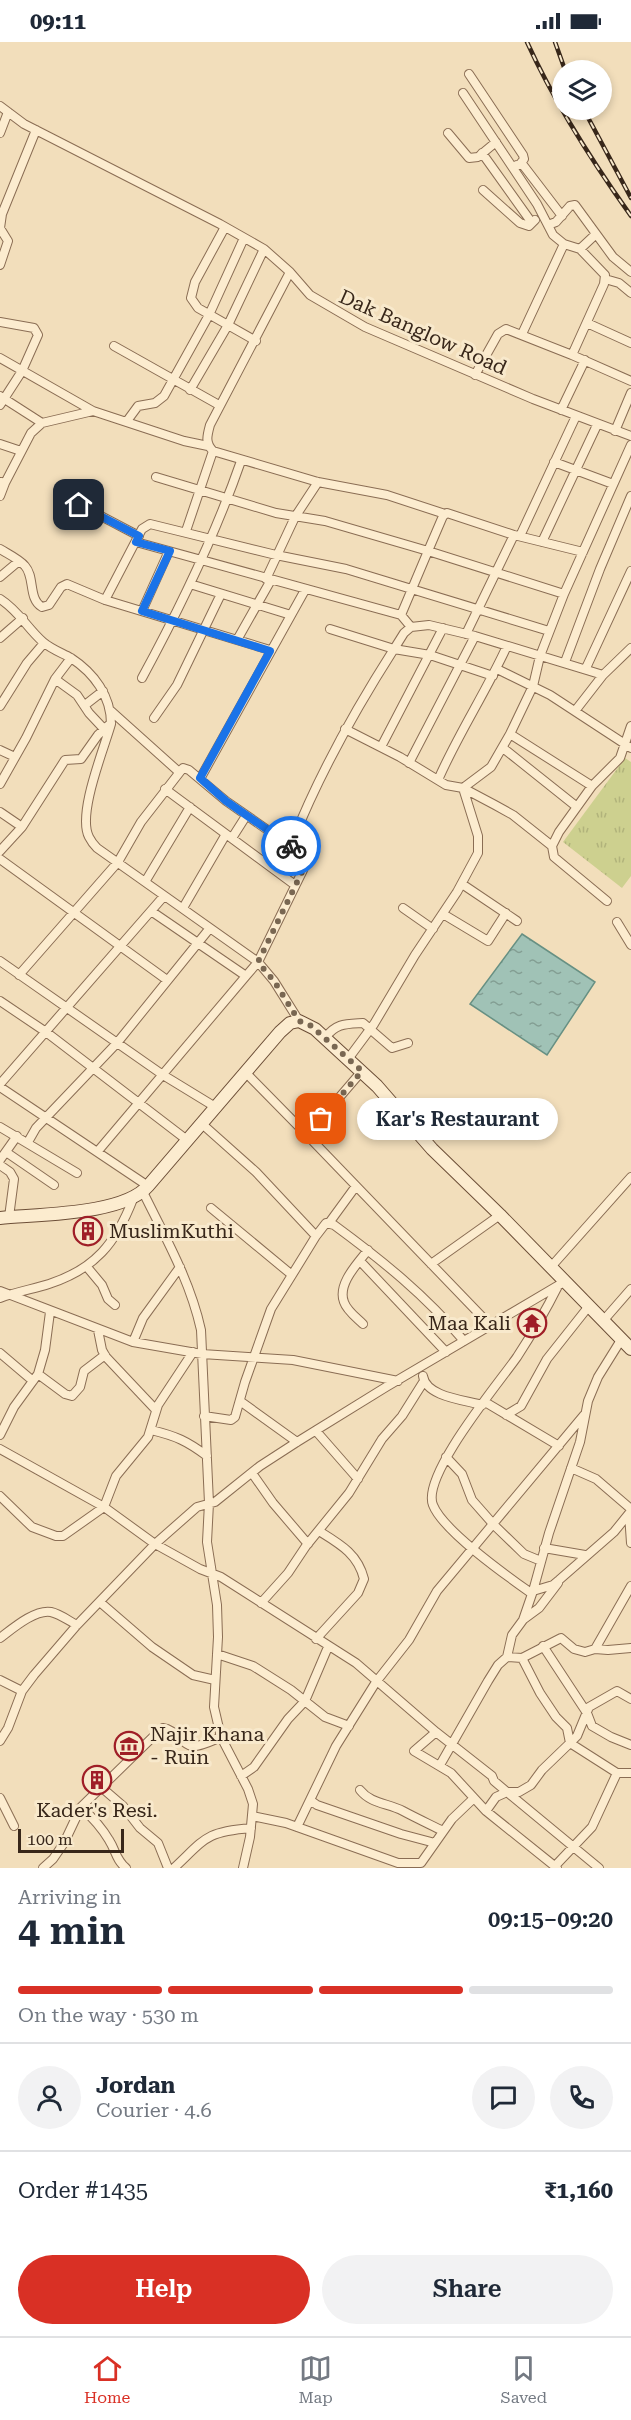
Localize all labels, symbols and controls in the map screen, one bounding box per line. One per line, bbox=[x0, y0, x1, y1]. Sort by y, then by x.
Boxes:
text: 09:11 bbox=[30, 9, 86, 34]
map controls bbox=[552, 60, 612, 120]
button: layers bbox=[552, 60, 612, 120]
street label: Dak Banglow Road bbox=[335, 284, 511, 380]
pin bbox=[53, 479, 104, 530]
icon: home bbox=[62, 488, 95, 521]
courier bbox=[261, 816, 321, 876]
icon: bike bbox=[275, 830, 308, 863]
pin bbox=[295, 1093, 346, 1144]
callout: Kar's Restaurant bbox=[357, 1098, 558, 1140]
icon: bag bbox=[304, 1102, 337, 1135]
text: Kar's Restaurant bbox=[376, 1107, 539, 1131]
building icon: MuslimKuthi bbox=[72, 1215, 104, 1247]
place label: MuslimKuthi bbox=[109, 1219, 234, 1243]
temple icon: Maa Kali bbox=[516, 1307, 548, 1339]
place label: Maa Kali bbox=[428, 1311, 511, 1335]
place label: Najir Khana - Ruin bbox=[150, 1722, 264, 1769]
museum icon: Najir Khana - Ruin bbox=[113, 1730, 145, 1762]
building icon: Kader's Resi. bbox=[81, 1764, 113, 1796]
place label: Kader's Resi. bbox=[36, 1798, 158, 1822]
scale bar bbox=[18, 1826, 124, 1854]
text: 100 m bbox=[27, 1830, 73, 1849]
text: Arriving in bbox=[18, 1885, 121, 1909]
text: 09:15–09:20 bbox=[488, 1907, 613, 1932]
text: 4 min bbox=[18, 1908, 125, 1954]
text: On the way · 530 m bbox=[18, 2003, 199, 2027]
button: person bbox=[18, 2066, 81, 2129]
button: chat bbox=[472, 2066, 535, 2129]
button: phone bbox=[550, 2066, 613, 2129]
text: Jordan bbox=[96, 2073, 175, 2098]
text: Courier · 4.6 bbox=[96, 2098, 212, 2122]
text: Order #1435 bbox=[18, 2178, 148, 2203]
text: ₹1,160 bbox=[544, 2178, 613, 2203]
button: Help bbox=[18, 2255, 310, 2324]
button: Share bbox=[322, 2255, 613, 2324]
tab: Home bbox=[84, 2352, 130, 2407]
tab: Map bbox=[298, 2352, 333, 2407]
tab: Saved bbox=[501, 2352, 547, 2407]

